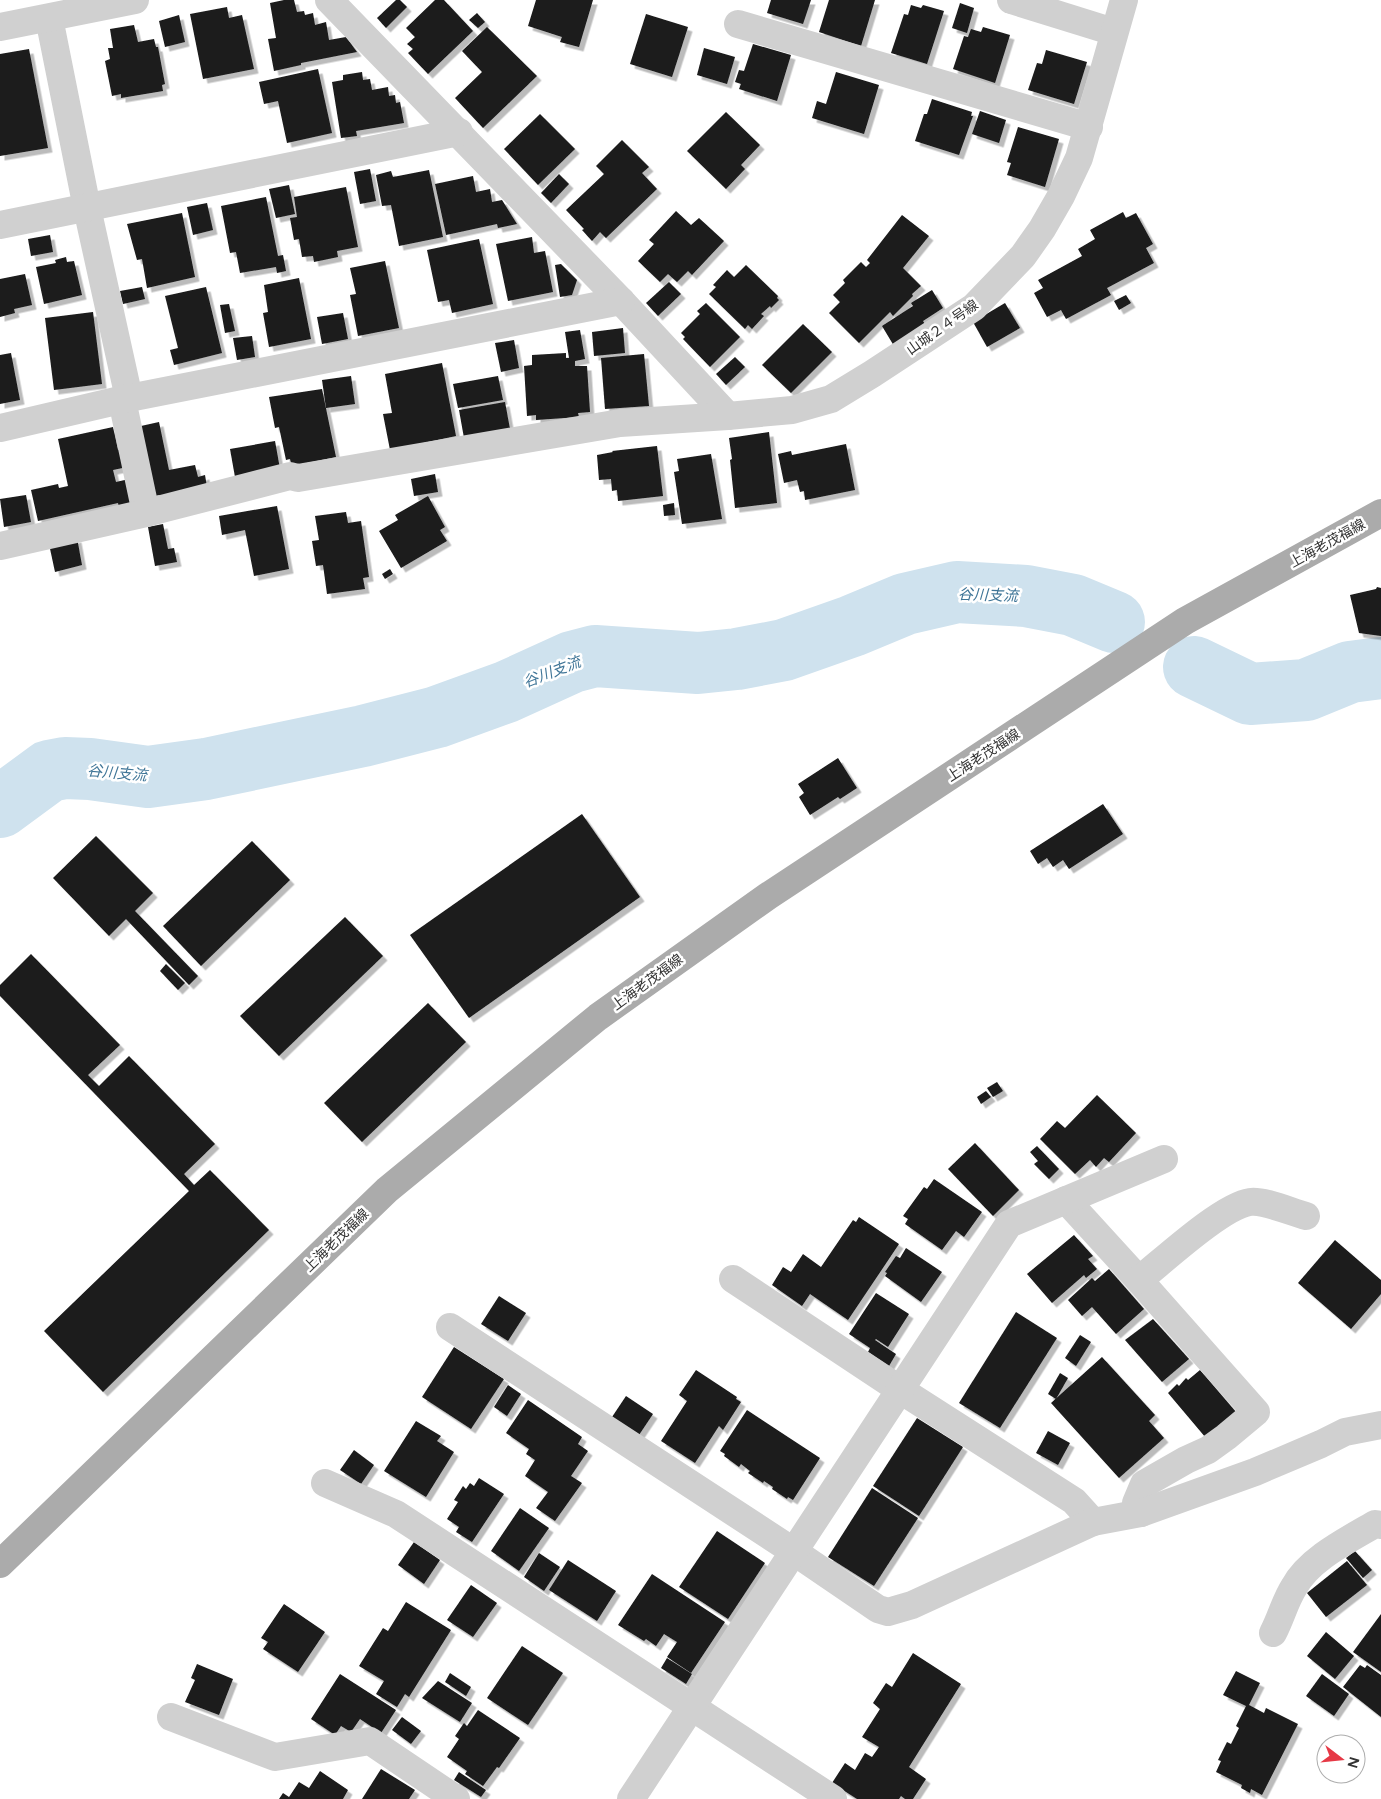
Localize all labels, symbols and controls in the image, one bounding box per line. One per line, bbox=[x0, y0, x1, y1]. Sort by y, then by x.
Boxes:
street label: 山城２４号線 bbox=[903, 296, 982, 358]
street label: 上海老茂福線 bbox=[1286, 516, 1368, 571]
water label: 谷川支流 bbox=[958, 585, 1020, 605]
water label: 谷川支流 bbox=[521, 652, 585, 691]
street label: 上海老茂福線 bbox=[943, 725, 1023, 785]
water label: 谷川支流 bbox=[86, 761, 150, 785]
street label: 上海老茂福線 bbox=[608, 951, 686, 1014]
street label: 上海老茂福線 bbox=[300, 1205, 372, 1276]
north arrow bbox=[1316, 1734, 1366, 1784]
text: N bbox=[1343, 1755, 1363, 1770]

